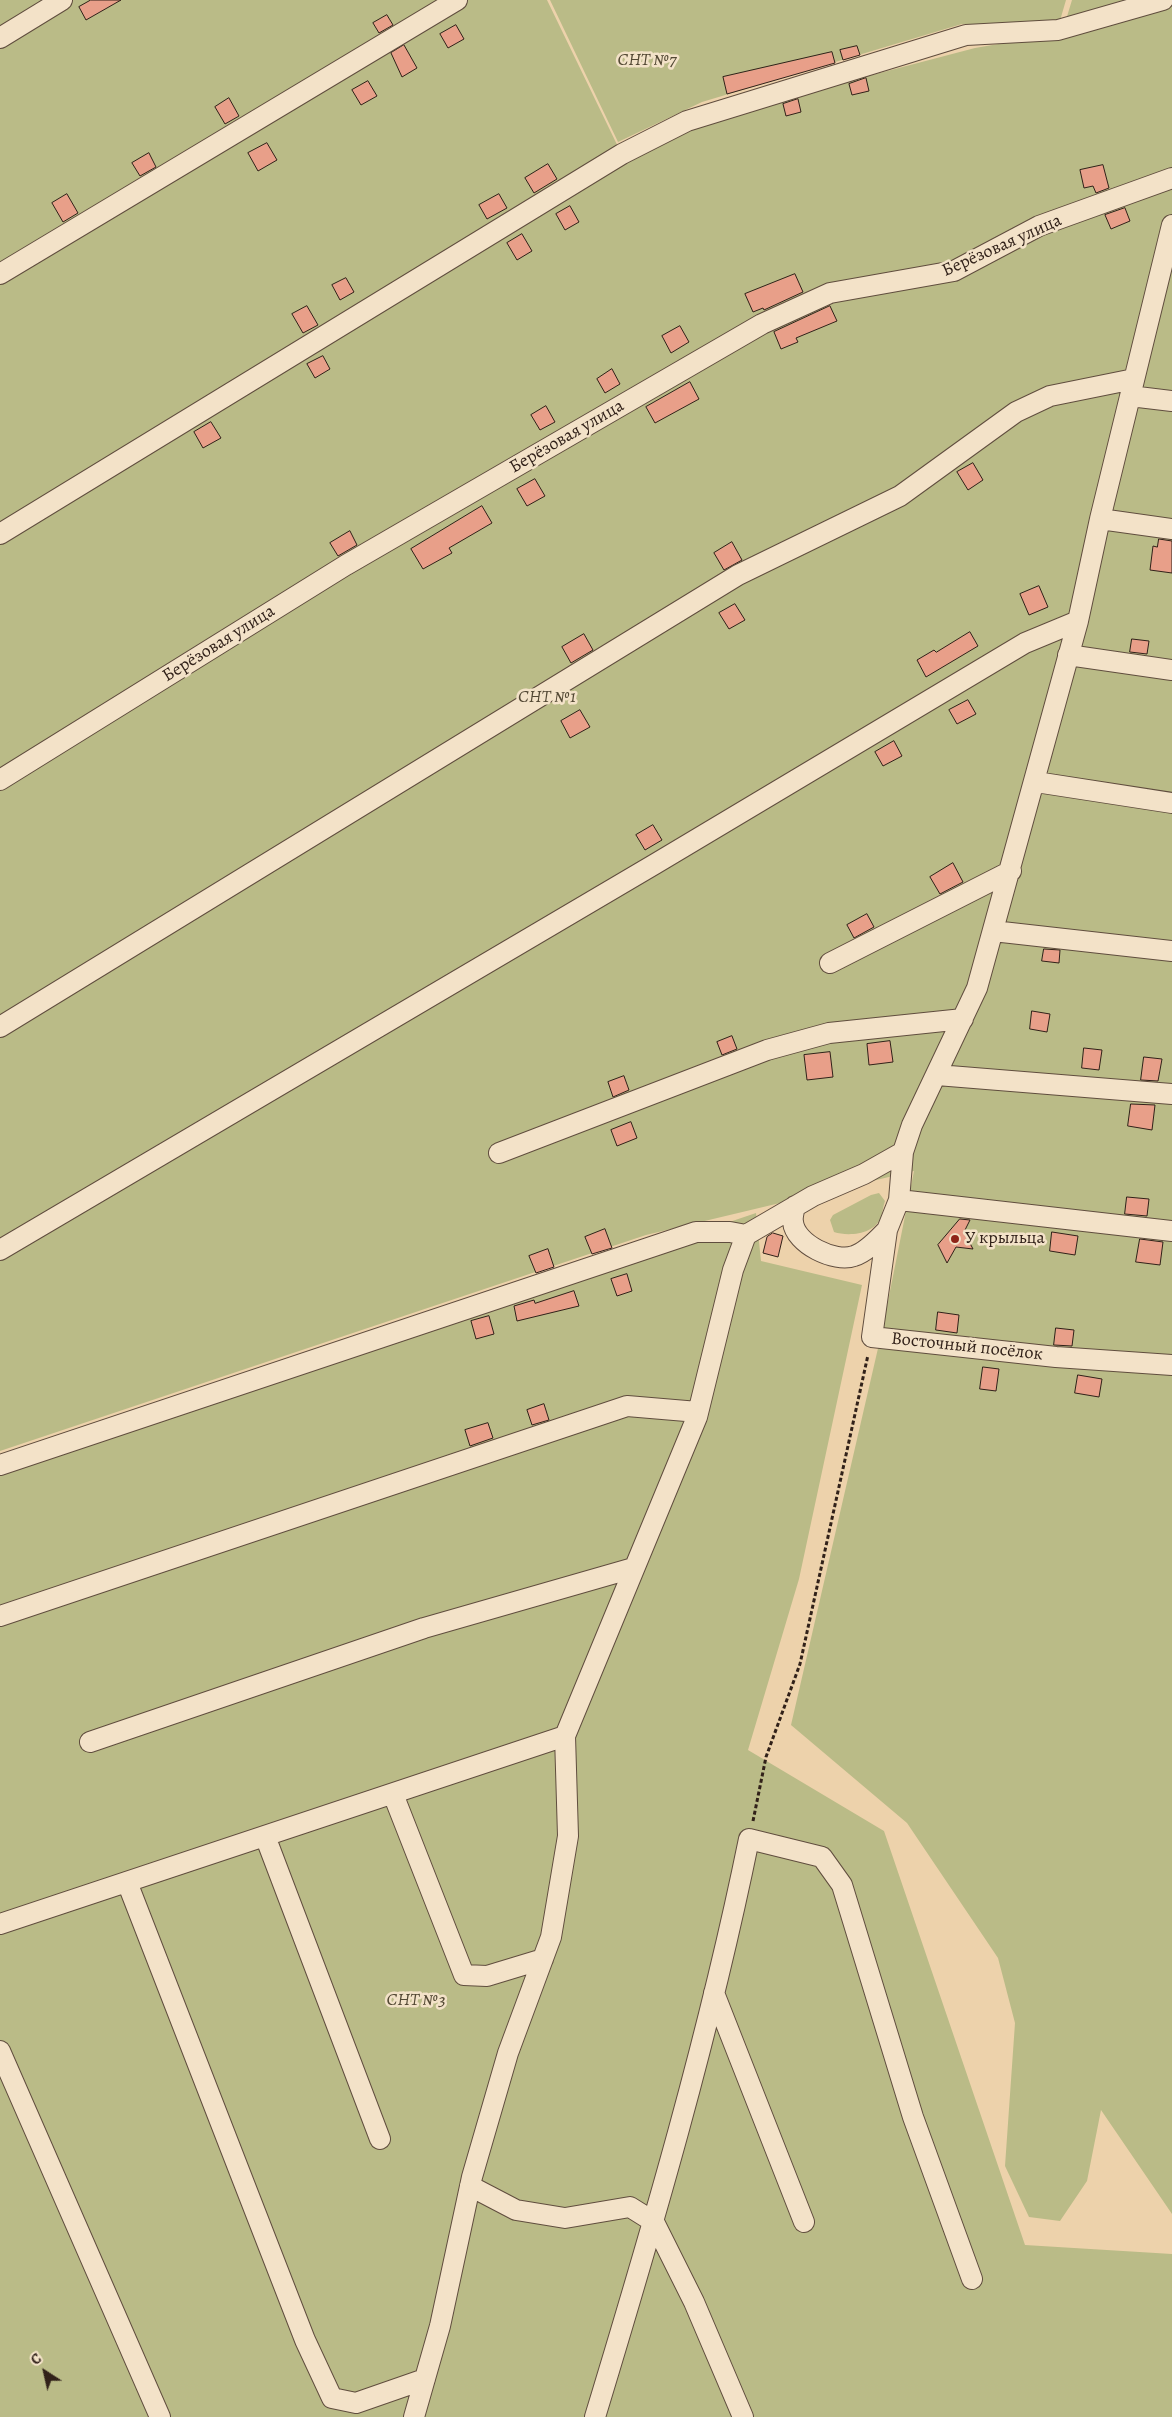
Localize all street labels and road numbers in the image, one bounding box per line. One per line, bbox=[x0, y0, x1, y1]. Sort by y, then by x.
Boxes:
street label: Берёзовая улица bbox=[939, 210, 1065, 282]
street label: Берёзовая улица bbox=[506, 396, 628, 478]
street label: Берёзовая улица bbox=[159, 601, 279, 687]
street label: Восточный посёлок bbox=[890, 1328, 1044, 1366]

